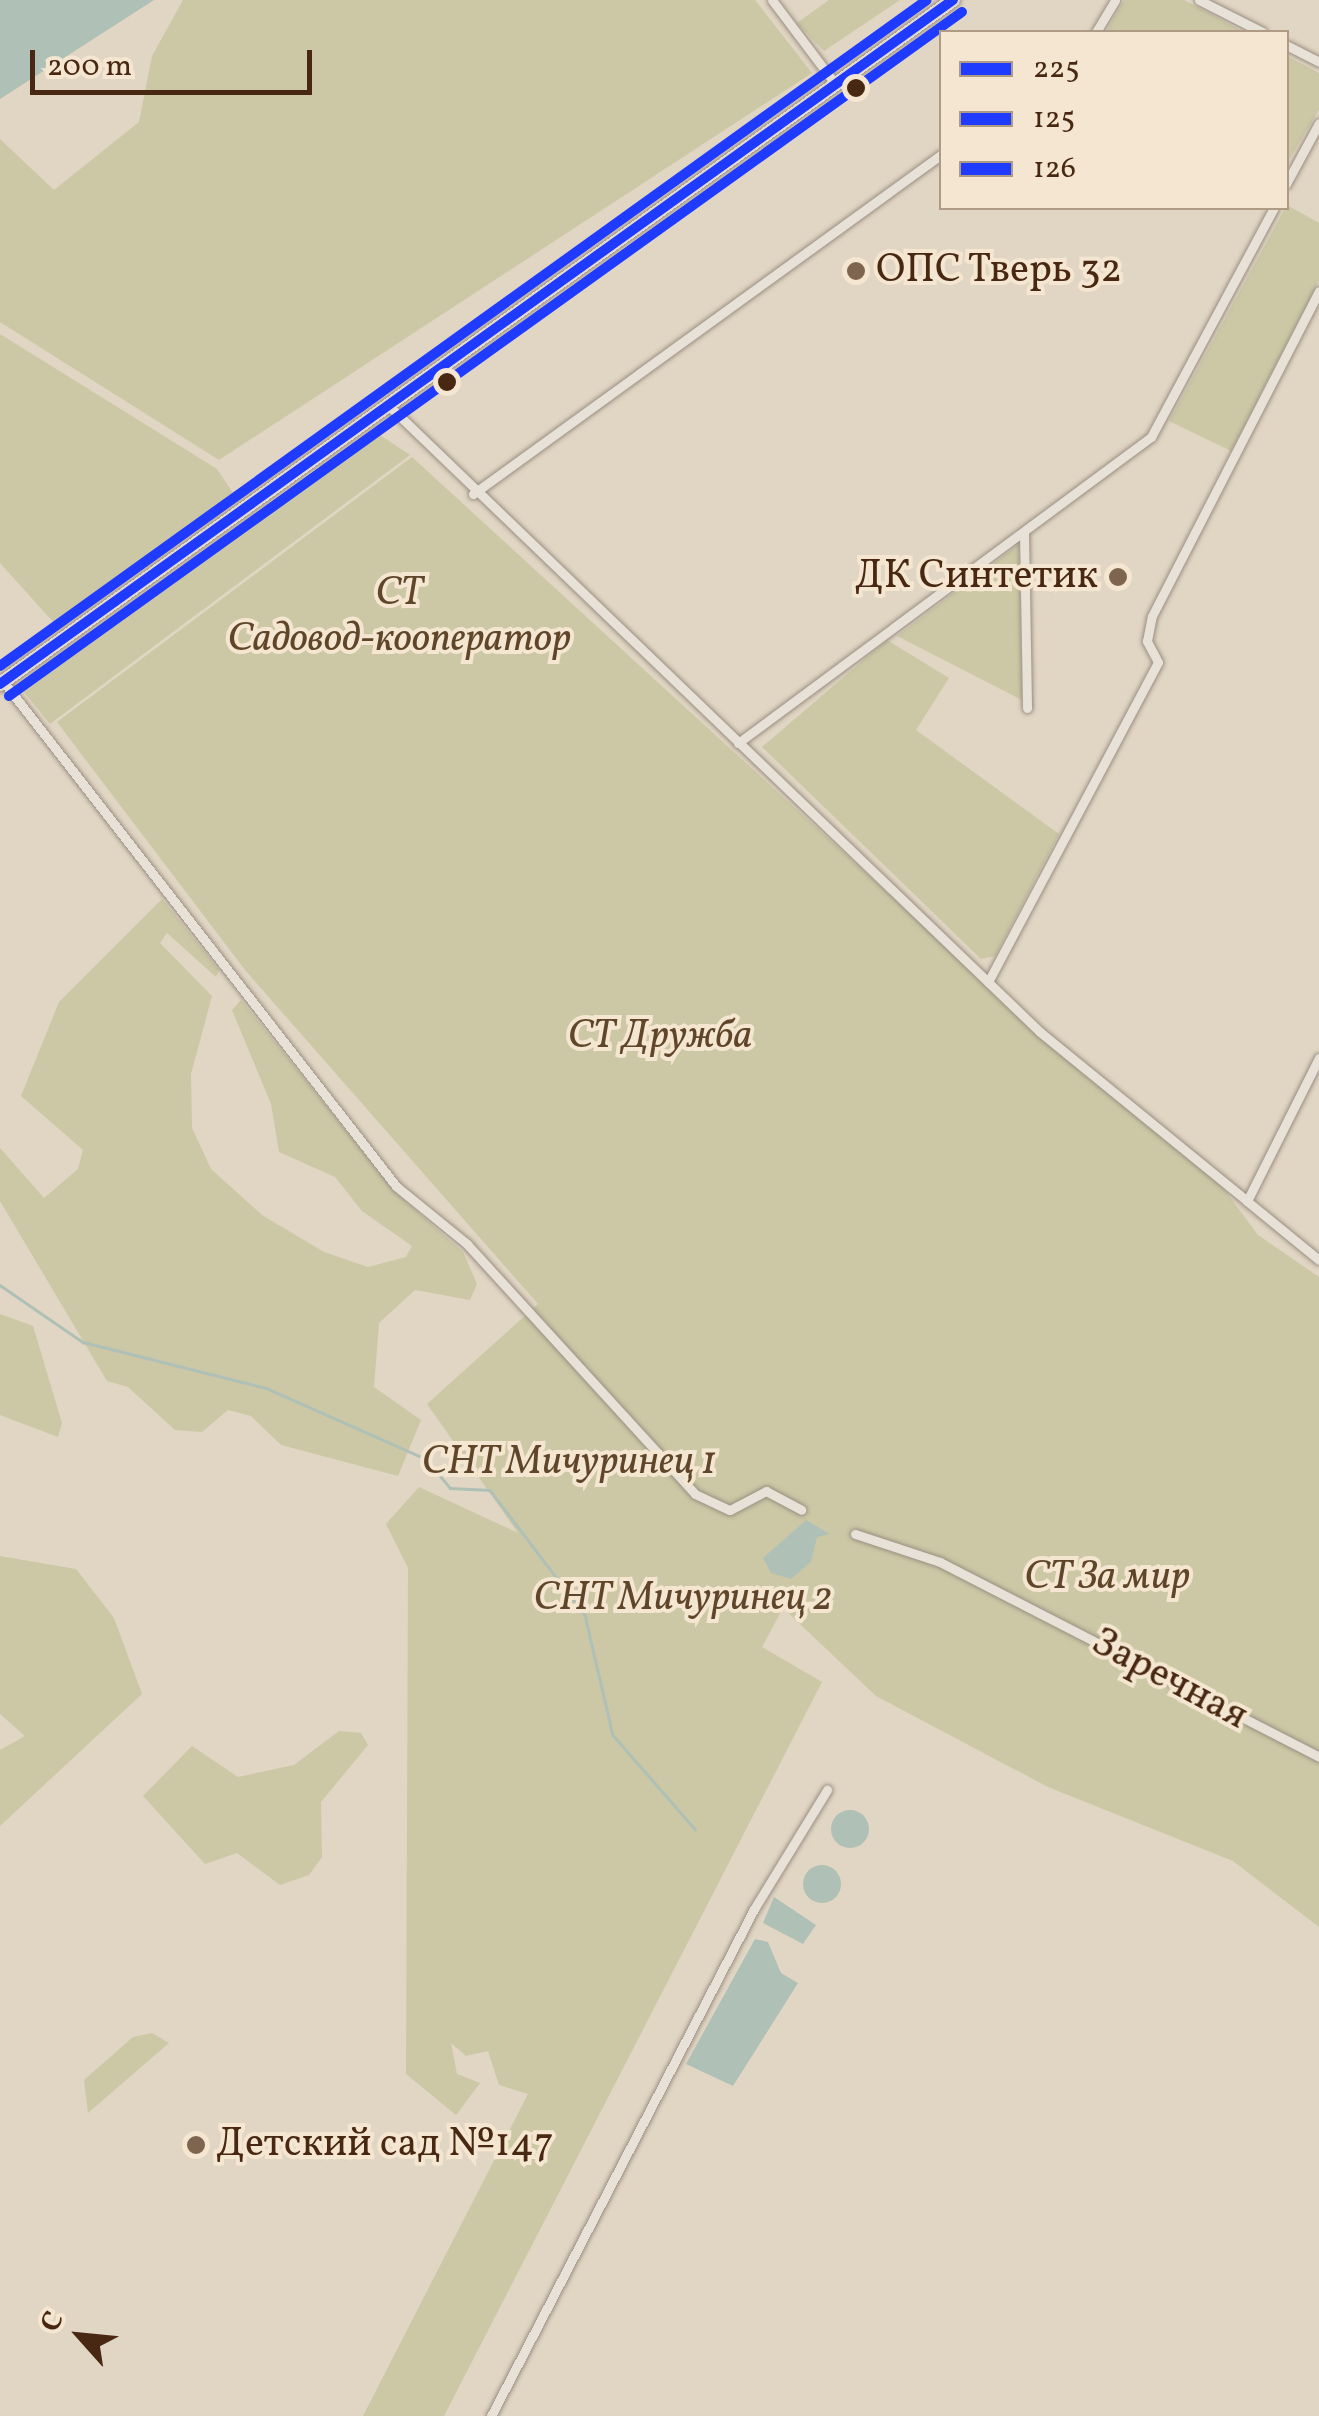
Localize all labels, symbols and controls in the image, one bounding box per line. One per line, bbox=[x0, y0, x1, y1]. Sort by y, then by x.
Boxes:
scale bar bbox=[35, 30, 318, 92]
legend bbox=[939, 30, 1289, 210]
text: 200 m bbox=[47, 46, 132, 88]
text: 225 bbox=[1033, 48, 1080, 90]
unlabelled marker bbox=[846, 78, 866, 98]
text: 125 bbox=[1033, 98, 1075, 140]
text: 126 bbox=[1033, 148, 1076, 190]
place label: ОПС Тверь 32 bbox=[876, 247, 1123, 295]
marker: ОПС Тверь 32 bbox=[845, 260, 867, 282]
unlabelled marker bbox=[437, 372, 457, 392]
place label: ДК Синтетик bbox=[855, 553, 1098, 601]
marker: ДК Синтетик bbox=[1107, 566, 1129, 588]
park label: СТ Садовод-кооператор bbox=[227, 570, 571, 664]
park label: СТ Дружба bbox=[568, 1013, 752, 1061]
park label: СНТ Мичуринец 1 bbox=[422, 1439, 716, 1487]
park label: СТ За мир bbox=[1024, 1554, 1190, 1602]
park label: СНТ Мичуринец 2 bbox=[534, 1575, 832, 1623]
street label: Заречная bbox=[1083, 1619, 1255, 1741]
place label: Детский сад №147 bbox=[216, 2121, 554, 2169]
marker: Детский сад №147 bbox=[185, 2134, 207, 2156]
north arrow bbox=[30, 2286, 130, 2386]
text: С bbox=[31, 2305, 74, 2339]

